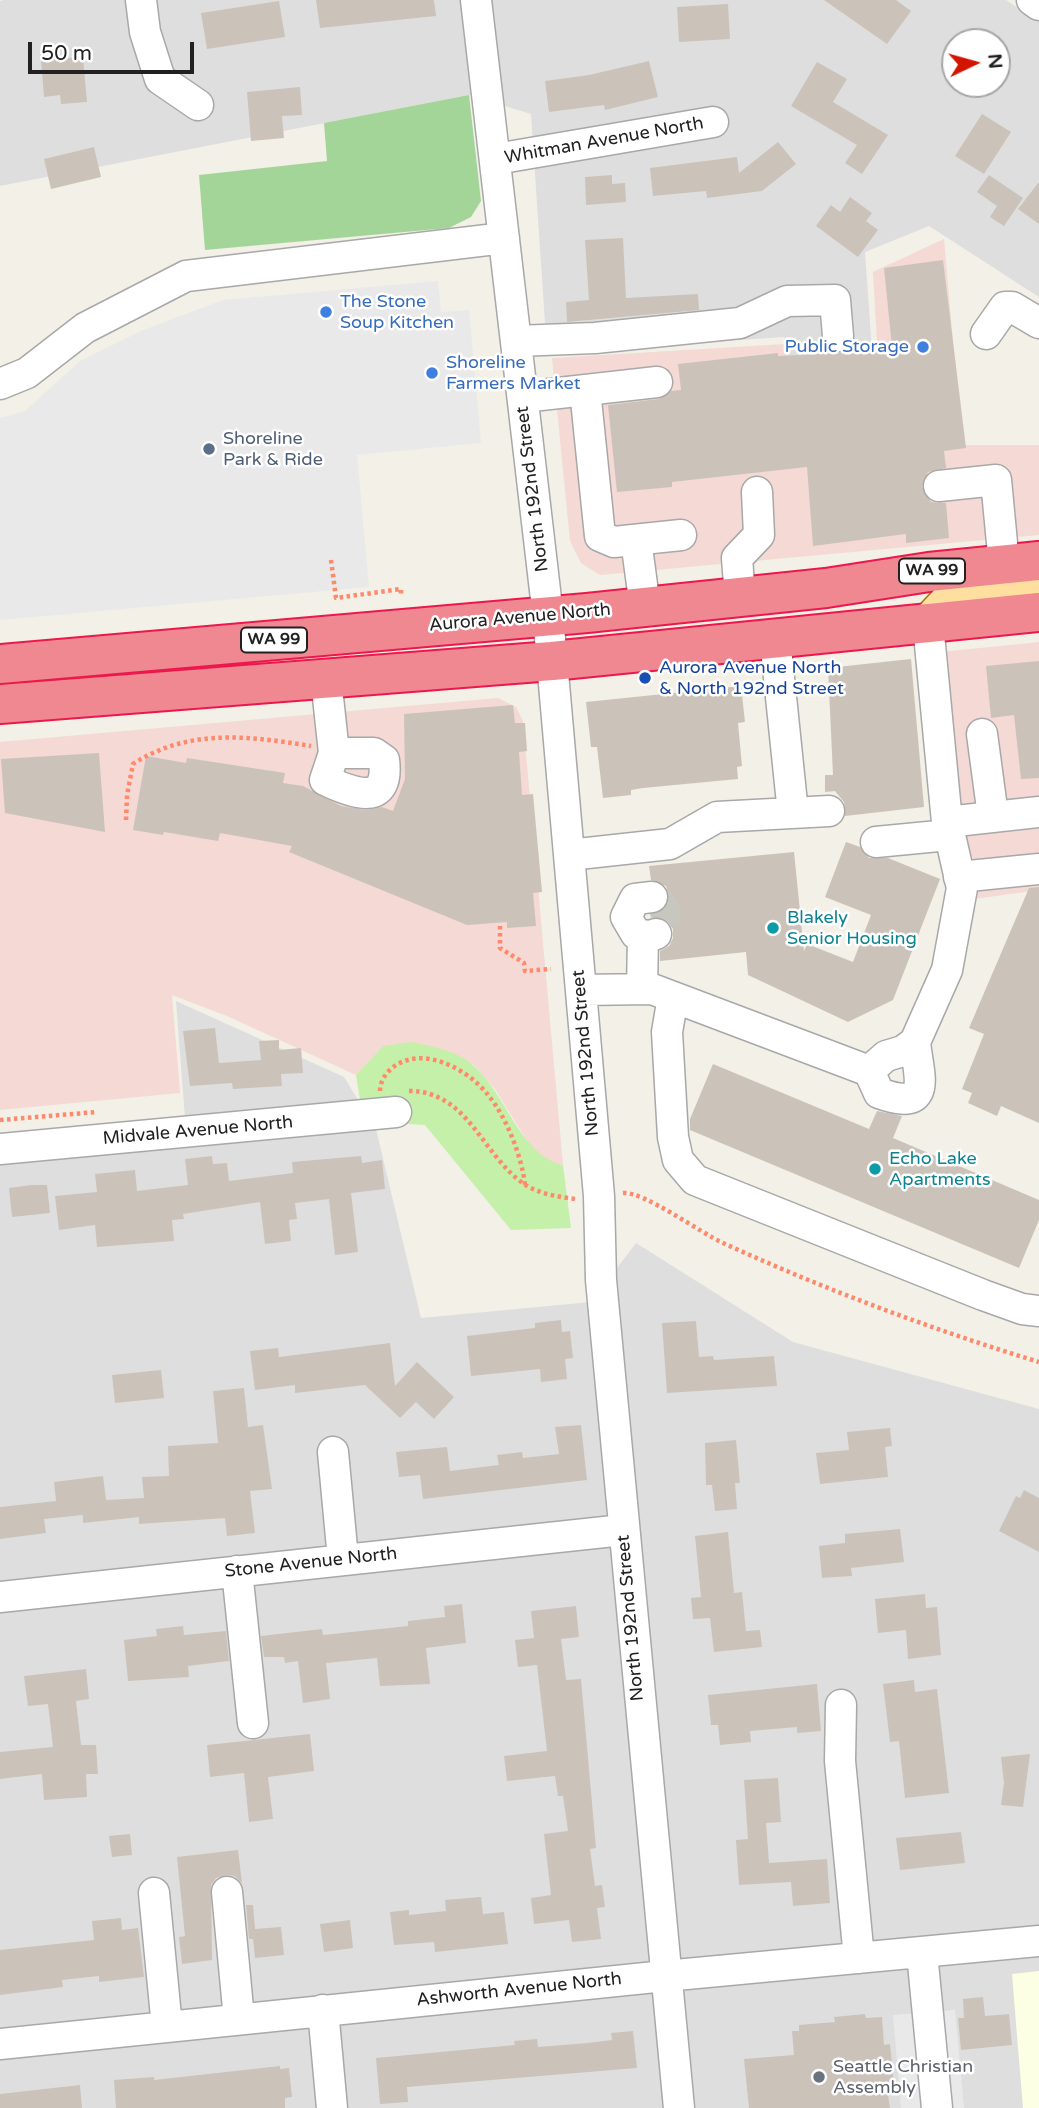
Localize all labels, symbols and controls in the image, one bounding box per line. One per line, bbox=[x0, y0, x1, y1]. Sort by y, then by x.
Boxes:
scale bar bbox=[32, 28, 198, 72]
north arrow bbox=[941, 28, 1011, 98]
text: 50 m bbox=[41, 41, 92, 66]
text: N bbox=[983, 53, 1007, 70]
street label: Whitman Avenue North bbox=[503, 113, 705, 169]
place label: The Stone Soup Kitchen bbox=[340, 291, 454, 334]
marker: The Stone Soup Kitchen bbox=[318, 304, 334, 320]
place label: Public Storage bbox=[785, 336, 909, 358]
marker: Public Storage bbox=[915, 339, 931, 355]
place label: Shoreline Farmers Market bbox=[446, 352, 581, 394]
marker: Shoreline Farmers Market bbox=[424, 365, 440, 381]
street label: North 192nd Street bbox=[512, 405, 554, 573]
place label: Shoreline Park & Ride bbox=[223, 428, 323, 471]
marker: Shoreline Park & Ride bbox=[201, 441, 217, 457]
road number: WA 99 bbox=[899, 558, 965, 584]
street label: Aurora Avenue North bbox=[428, 599, 612, 637]
road number: WA 99 bbox=[241, 628, 307, 652]
place label: Aurora Avenue North & North 192nd Street bbox=[659, 657, 844, 700]
marker: Aurora Avenue North & North 192nd Street bbox=[637, 670, 653, 686]
place label: Blakely Senior Housing bbox=[787, 907, 917, 950]
marker: Blakely Senior Housing bbox=[765, 920, 781, 936]
street label: North 192nd Street bbox=[568, 969, 604, 1137]
street label: Midvale Avenue North bbox=[102, 1112, 294, 1150]
place label: Echo Lake Apartments bbox=[889, 1148, 991, 1190]
marker: Echo Lake Apartments bbox=[867, 1161, 883, 1177]
street label: North 192nd Street bbox=[613, 1534, 649, 1702]
street label: Stone Avenue North bbox=[224, 1543, 398, 1583]
street label: Ashworth Avenue North bbox=[415, 1968, 623, 2012]
place label: Seattle Christian Assembly bbox=[833, 2056, 973, 2098]
marker: Seattle Christian Assembly bbox=[811, 2069, 827, 2085]

